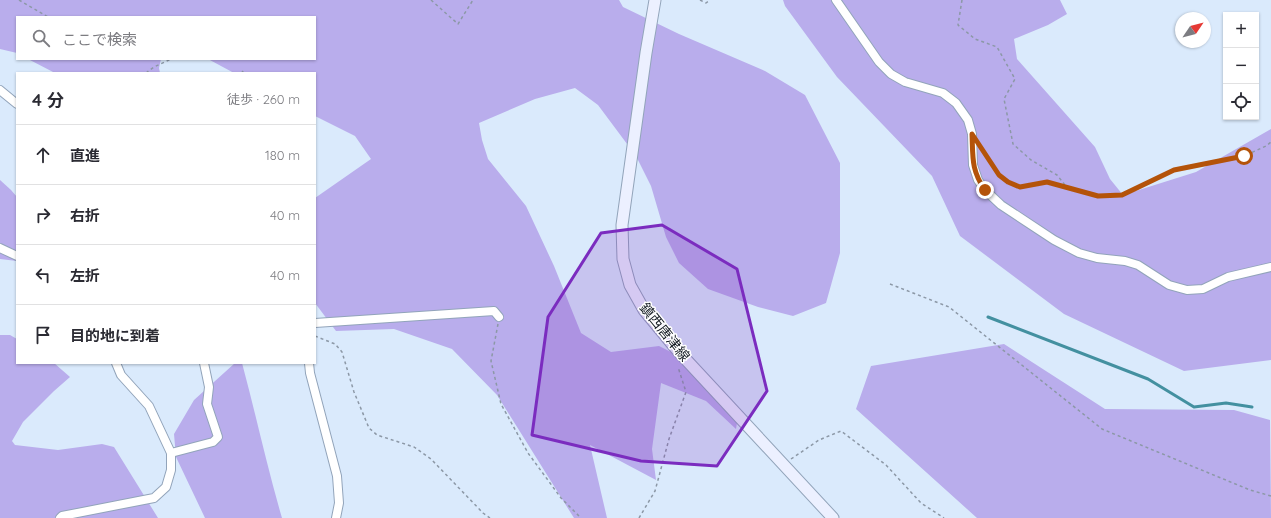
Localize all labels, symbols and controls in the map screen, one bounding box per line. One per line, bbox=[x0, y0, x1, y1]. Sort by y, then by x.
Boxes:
north arrow bbox=[1175, 12, 1211, 48]
map controls bbox=[1223, 12, 1259, 120]
button: + bbox=[1223, 12, 1259, 48]
search box bbox=[16, 16, 316, 60]
icon: search bbox=[30, 27, 52, 49]
text: ここで検索 bbox=[62, 30, 137, 49]
button: − bbox=[1223, 48, 1259, 84]
button: locate bbox=[1223, 84, 1259, 120]
text: 4 分 bbox=[32, 89, 64, 110]
text: 徒歩 · 260 m bbox=[227, 91, 300, 107]
icon: ahead bbox=[32, 144, 54, 166]
text: 直進 bbox=[70, 146, 100, 165]
text: 180 m bbox=[265, 147, 300, 163]
route start bbox=[1235, 147, 1253, 165]
route end bbox=[976, 181, 994, 199]
icon: right bbox=[32, 204, 54, 226]
text: 右折 bbox=[70, 206, 100, 225]
text: 40 m bbox=[270, 207, 300, 223]
icon: left bbox=[32, 264, 54, 286]
text: 左折 bbox=[70, 266, 100, 285]
text: 40 m bbox=[270, 267, 300, 283]
street label: 鎮西唐津線 bbox=[636, 299, 694, 365]
icon: arrive bbox=[32, 324, 54, 346]
text: 目的地に到着 bbox=[70, 326, 160, 345]

